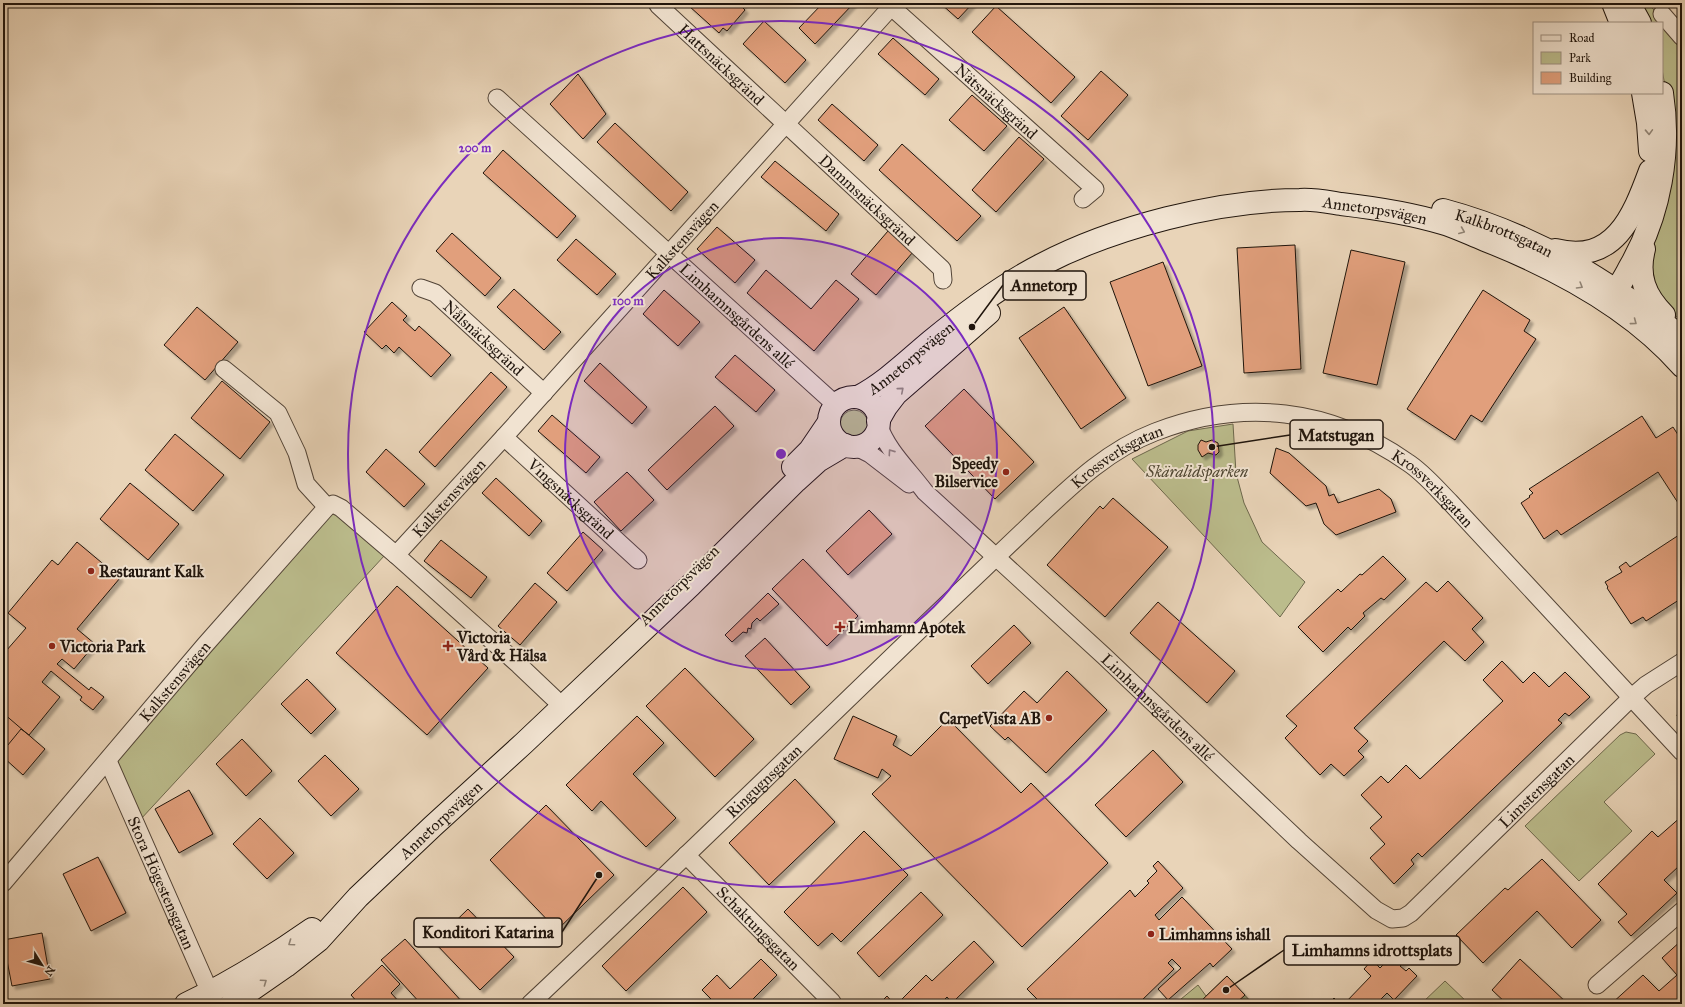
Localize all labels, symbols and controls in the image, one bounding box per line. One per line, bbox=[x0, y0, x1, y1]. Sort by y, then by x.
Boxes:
street label: Hattsnäcksgränd bbox=[675, 20, 769, 109]
legend bbox=[1533, 22, 1663, 94]
text: Road bbox=[1569, 31, 1595, 45]
text: Park bbox=[1569, 51, 1591, 65]
street label: Nätsnäcksgränd bbox=[951, 59, 1042, 143]
text: Building bbox=[1569, 71, 1612, 86]
one-way arrow bbox=[1644, 129, 1653, 135]
text: 200 m bbox=[459, 141, 492, 155]
street label: Dammsnäcksgränd bbox=[815, 150, 920, 249]
street label: Annetorpsvägen bbox=[1320, 192, 1429, 228]
street label: Kalkstensvägen bbox=[641, 196, 722, 283]
street label: Kalkbrottsgatan bbox=[1453, 204, 1557, 261]
one-way arrow bbox=[1459, 226, 1466, 234]
street label: Limhamnsgårdens allé bbox=[676, 259, 799, 372]
callout: Annetorp bbox=[1003, 271, 1086, 300]
text: Annetorp bbox=[1010, 275, 1078, 296]
one-way arrow bbox=[1576, 282, 1583, 289]
text: 100 m bbox=[612, 294, 645, 308]
street label: Nålsnäcksgränd bbox=[440, 296, 528, 379]
street label: Annetorpsvägen bbox=[863, 317, 958, 399]
one-way arrow bbox=[1629, 318, 1636, 325]
one-way arrow bbox=[897, 387, 904, 394]
street label: Krossverksgatan bbox=[1067, 420, 1166, 492]
callout: Matstugan bbox=[1290, 420, 1383, 449]
text: Matstugan bbox=[1298, 425, 1375, 446]
street label: Krossverksgatan bbox=[1388, 445, 1478, 531]
centre of rings bbox=[774, 447, 788, 461]
one-way arrow bbox=[889, 449, 896, 456]
street label: Kalkstensvägen bbox=[408, 454, 489, 541]
street label: Vingsnäcksgränd bbox=[523, 454, 618, 543]
place label: Speedy Bilservice bbox=[935, 454, 1000, 491]
park label: Skäralidsparken bbox=[1145, 462, 1249, 482]
marker: Speedy Bilservice bbox=[1001, 467, 1011, 477]
street label: Annetorpsvägen bbox=[634, 541, 724, 630]
place label: Restaurant Kalk bbox=[99, 562, 205, 581]
marker: Restaurant Kalk bbox=[86, 566, 96, 576]
place label: Limhamn Apotek bbox=[848, 618, 966, 638]
marker: Limhamn Apotek bbox=[835, 622, 845, 632]
place label: Victoria Vård & Hälsa bbox=[456, 628, 548, 665]
place label: Victoria Park bbox=[59, 637, 146, 656]
street label: Kalkstensvägen bbox=[135, 637, 214, 725]
marker: Victoria Vård & Hälsa bbox=[442, 640, 454, 652]
marker: Victoria Park bbox=[47, 641, 57, 651]
street label: Limhamnsgårdens allé bbox=[1098, 649, 1218, 765]
place label: CarpetVista AB bbox=[939, 709, 1041, 729]
marker: CarpetVista AB bbox=[1044, 713, 1054, 723]
street label: Ringugnsgatan bbox=[722, 740, 806, 822]
street label: Limstensgatan bbox=[1495, 749, 1578, 832]
street label: Annetorpsvägen bbox=[394, 777, 486, 863]
street label: Stora Högestensgatan bbox=[124, 813, 199, 952]
street label: Schaktungsgatan bbox=[713, 882, 804, 974]
callout: Konditori Katarina bbox=[414, 918, 562, 947]
text: Konditori Katarina bbox=[422, 922, 555, 943]
place label: Limhamns ishall bbox=[1159, 925, 1271, 944]
marker: Limhamns ishall bbox=[1146, 929, 1156, 939]
callout: Limhamns idrottsplats bbox=[1284, 936, 1460, 965]
one-way arrow bbox=[288, 938, 295, 946]
text: Limhamns idrottsplats bbox=[1292, 940, 1452, 961]
north arrow bbox=[22, 945, 62, 985]
text: N bbox=[41, 963, 58, 979]
one-way arrow bbox=[260, 979, 267, 987]

